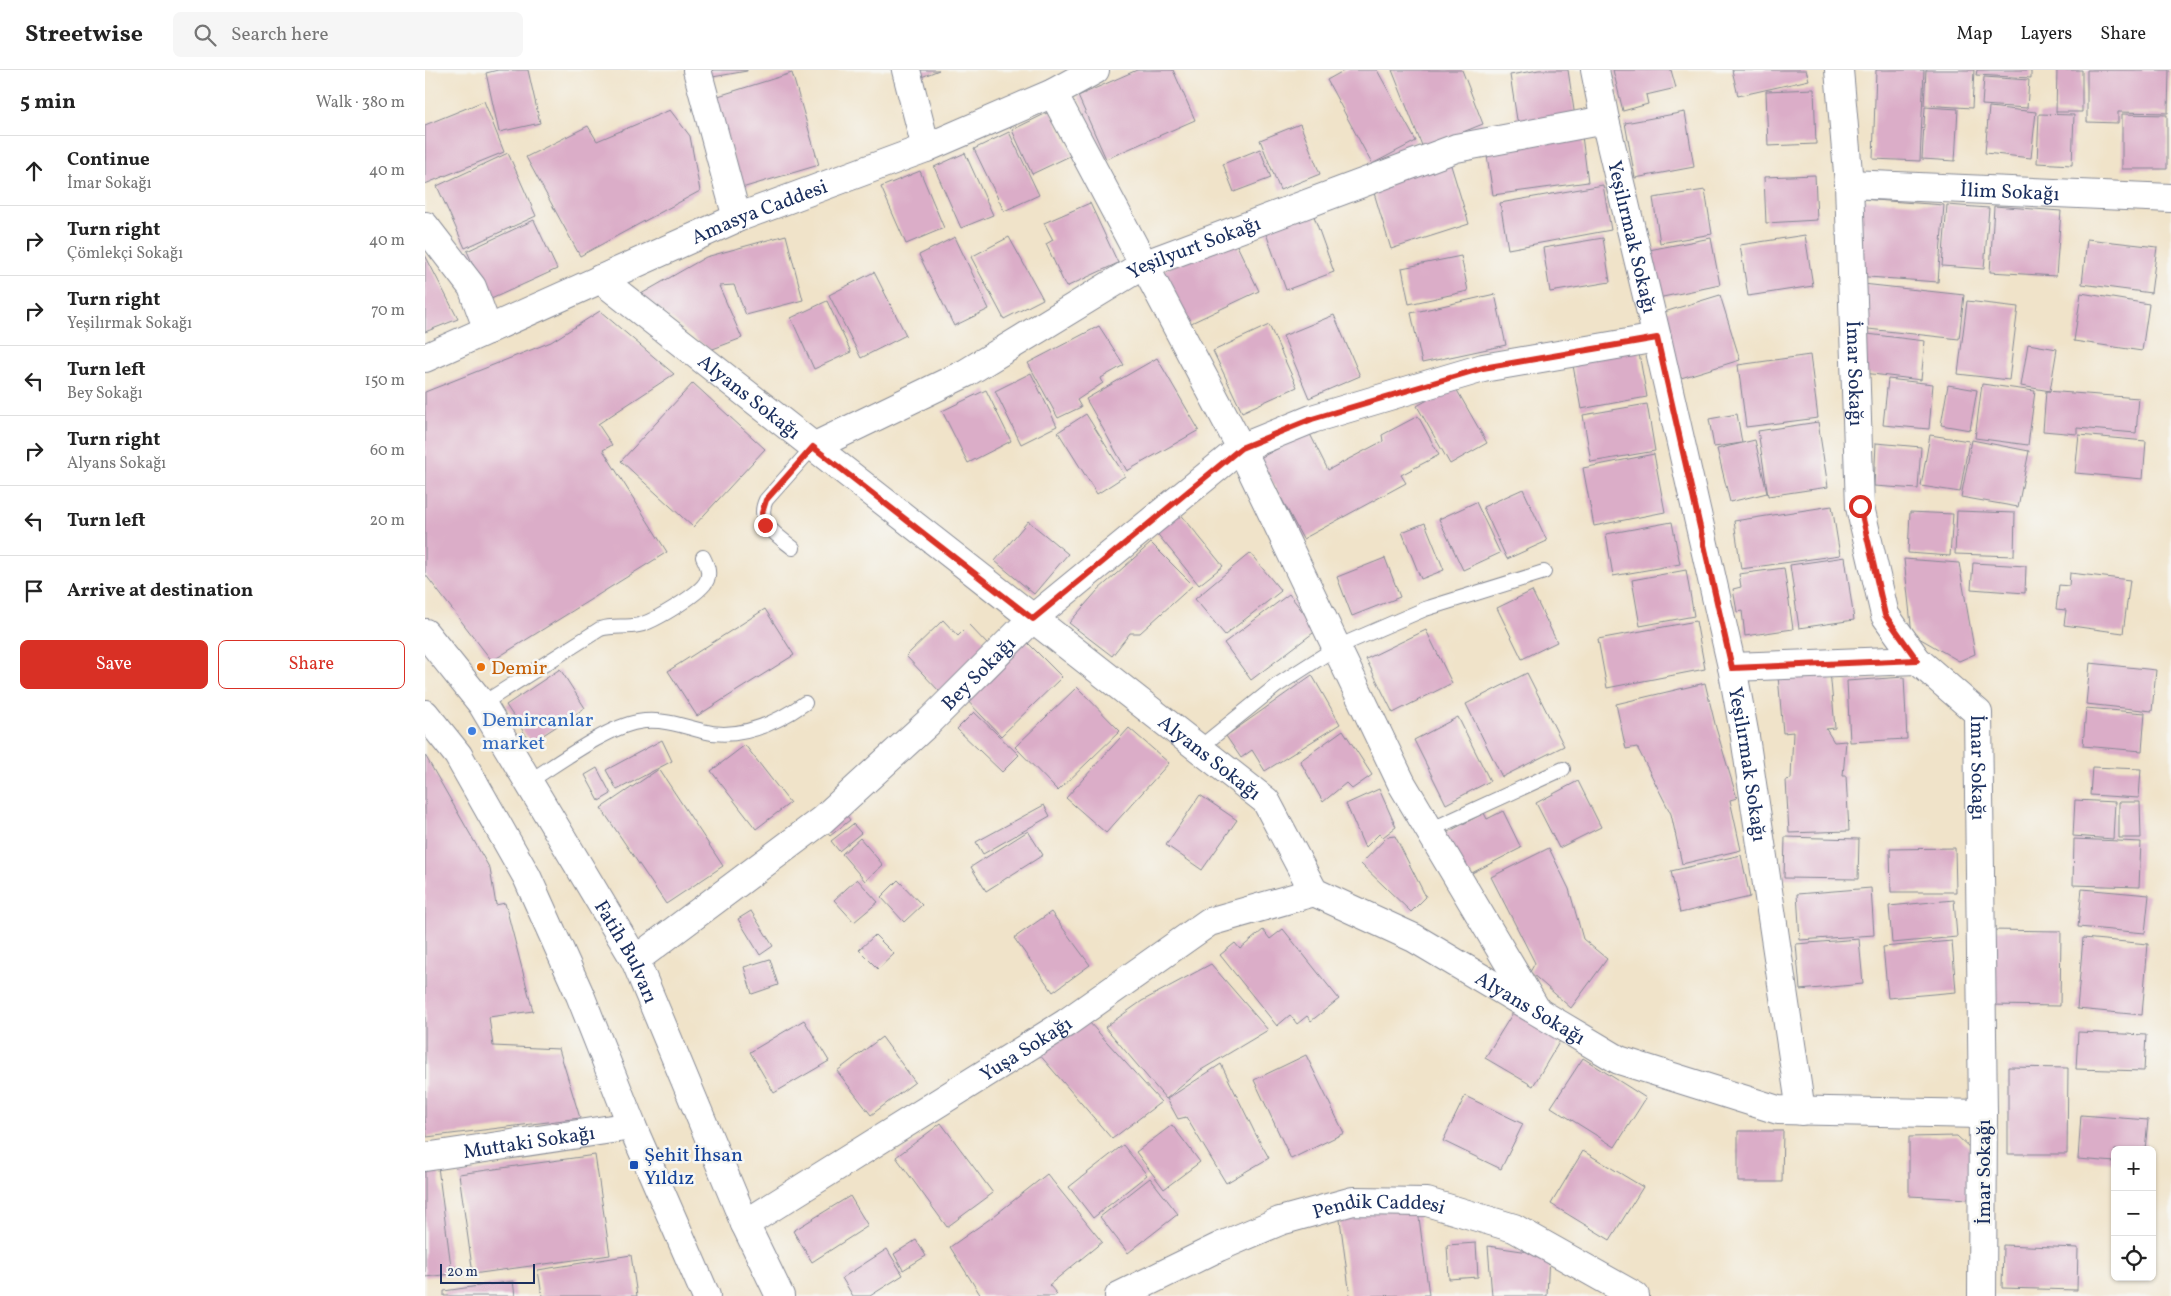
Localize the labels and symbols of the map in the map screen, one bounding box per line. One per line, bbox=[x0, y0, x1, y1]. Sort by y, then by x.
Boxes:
street label: Yeşilırmak Sokağı bbox=[1599, 158, 1663, 317]
street label: Amasya Caddesi bbox=[687, 174, 832, 253]
street label: İlim Sokağı bbox=[1959, 177, 2060, 209]
street label: Yeşilyurt Sokağı bbox=[1122, 210, 1265, 287]
street label: İmar Sokağı bbox=[1838, 320, 1869, 427]
street label: Alyans Sokağı bbox=[691, 349, 806, 447]
route start bbox=[1849, 495, 1872, 518]
route end bbox=[754, 514, 777, 537]
street label: Bey Sokağı bbox=[936, 631, 1023, 718]
place label: Demir bbox=[491, 655, 547, 683]
marker: Demir bbox=[475, 661, 487, 673]
street label: Yeşilırmak Sokağı bbox=[1720, 685, 1772, 844]
place label: Demircanlar market bbox=[482, 707, 593, 758]
street label: Alyans Sokağı bbox=[1151, 709, 1266, 808]
street label: İmar Sokağı bbox=[1962, 714, 1991, 821]
marker: Demircanlar market bbox=[466, 725, 478, 737]
street label: Fatih Bulvarı bbox=[586, 895, 664, 1008]
street label: Alyans Sokağı bbox=[1469, 965, 1590, 1053]
street label: Yuşa Sokağı bbox=[975, 1011, 1079, 1090]
street label: İmar Sokağı bbox=[1971, 1119, 1999, 1225]
street label: Muttaki Sokağı bbox=[461, 1120, 597, 1167]
place label: Şehit İhsan Yıldız bbox=[644, 1142, 743, 1193]
marker: Şehit İhsan Yıldız bbox=[628, 1159, 640, 1171]
street label: Pendik Caddesi bbox=[1310, 1189, 1449, 1227]
scale bar bbox=[440, 1261, 535, 1284]

